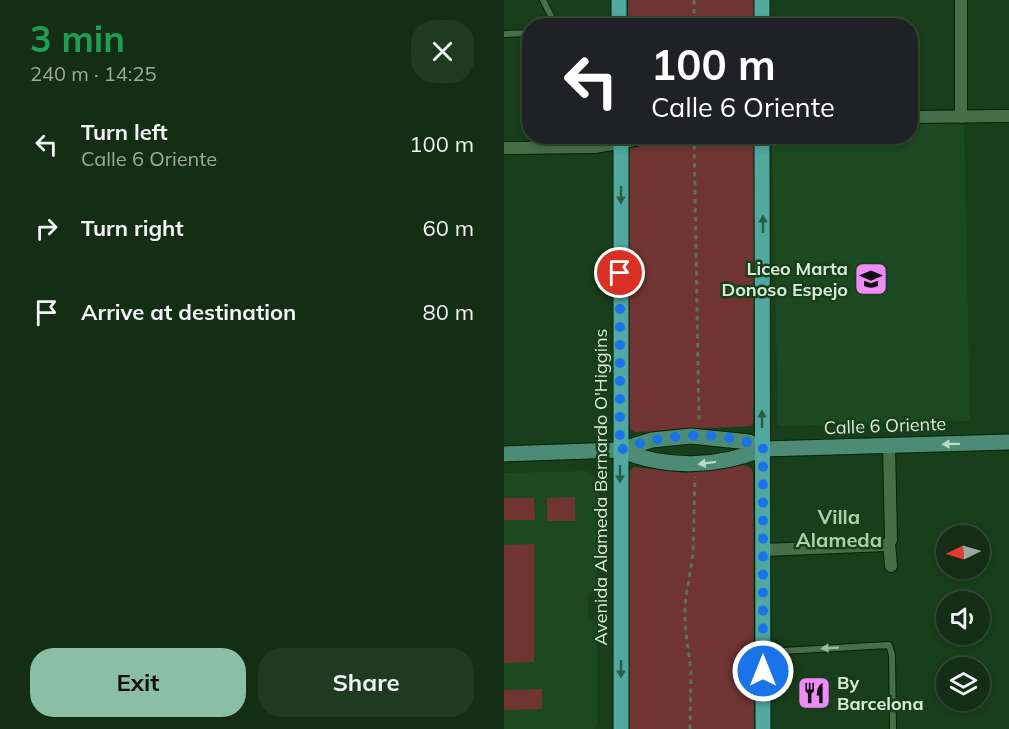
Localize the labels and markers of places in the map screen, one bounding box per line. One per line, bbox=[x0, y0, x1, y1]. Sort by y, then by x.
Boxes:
pin bbox=[594, 247, 645, 298]
place label: Liceo Marta Donoso Espejo bbox=[721, 257, 848, 301]
school or university icon: Liceo Marta Donoso Espejo bbox=[853, 261, 889, 297]
place label: By Barcelona bbox=[837, 671, 924, 715]
restaurant icon: By Barcelona bbox=[796, 675, 832, 711]

